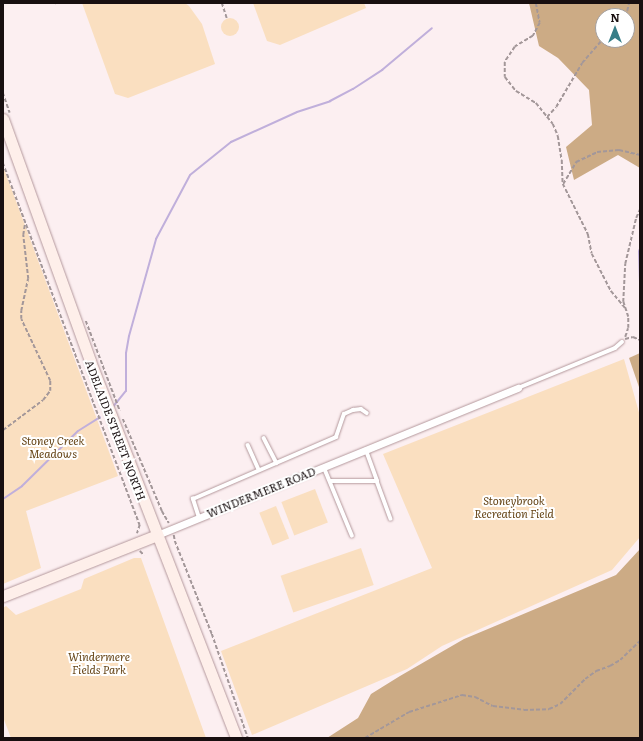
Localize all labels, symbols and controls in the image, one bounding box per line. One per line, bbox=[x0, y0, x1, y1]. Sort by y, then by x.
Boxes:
north arrow bbox=[595, 8, 635, 48]
text: N bbox=[610, 9, 620, 25]
street label: ADELAIDE STREET NORTH bbox=[83, 358, 149, 502]
park label: Stoney Creek Meadows bbox=[22, 434, 84, 460]
street label: WINDERMERE ROAD bbox=[205, 464, 317, 520]
park label: Stoneybrook Recreation Field bbox=[474, 494, 554, 520]
park label: Windermere Fields Park bbox=[68, 650, 130, 676]

